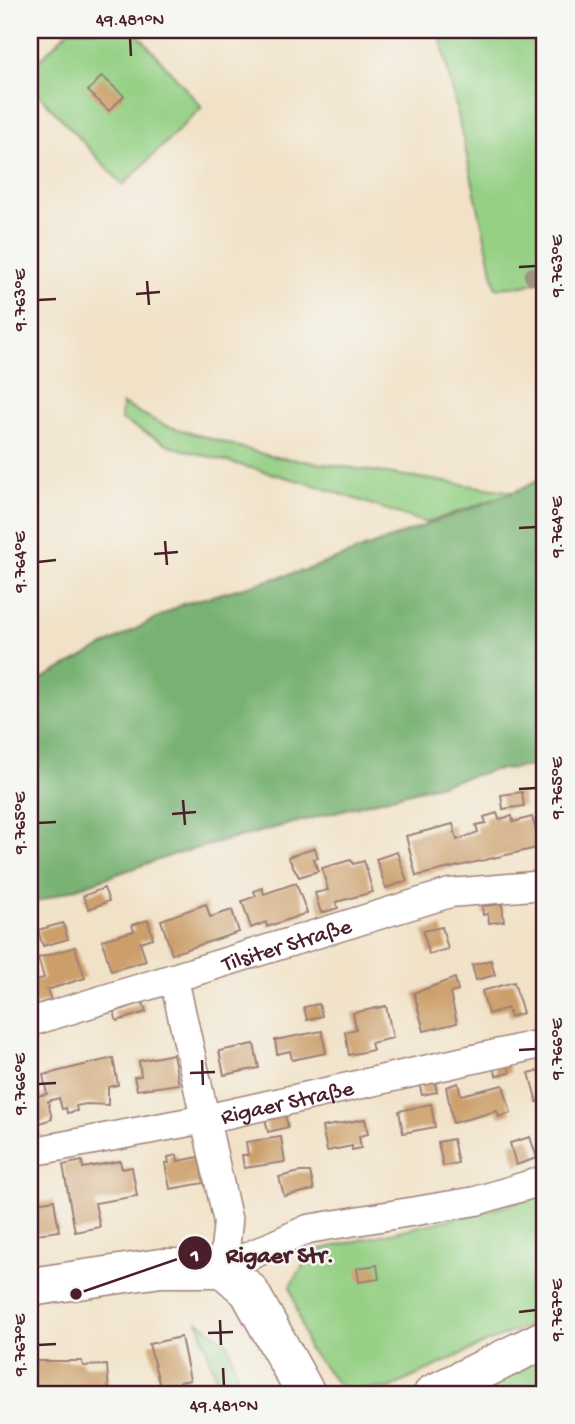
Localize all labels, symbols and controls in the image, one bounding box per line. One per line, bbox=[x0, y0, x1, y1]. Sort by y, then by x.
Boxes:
text: 49.481°N bbox=[96, 11, 164, 32]
text: 9.763°E bbox=[548, 234, 569, 298]
text: 9.763°E bbox=[11, 268, 32, 332]
text: 9.764°E bbox=[548, 496, 569, 559]
text: 9.764°E bbox=[11, 531, 32, 594]
text: 9.765°E bbox=[548, 756, 569, 820]
text: 9.765°E bbox=[11, 791, 32, 855]
street label: Tilsiter Straße bbox=[217, 914, 356, 980]
text: 9.766°E bbox=[548, 1017, 569, 1081]
text: 9.766°E bbox=[11, 1052, 32, 1116]
street label: Rigaer Straße bbox=[219, 1076, 358, 1132]
callout: Rigaer Str. bbox=[177, 1231, 349, 1276]
text: Rigaer Str. bbox=[225, 1243, 334, 1272]
text: 1 bbox=[190, 1245, 199, 1270]
text: 9.767°E bbox=[548, 1278, 569, 1342]
text: 9.767°E bbox=[11, 1313, 32, 1377]
text: 49.481°N bbox=[190, 1397, 258, 1418]

